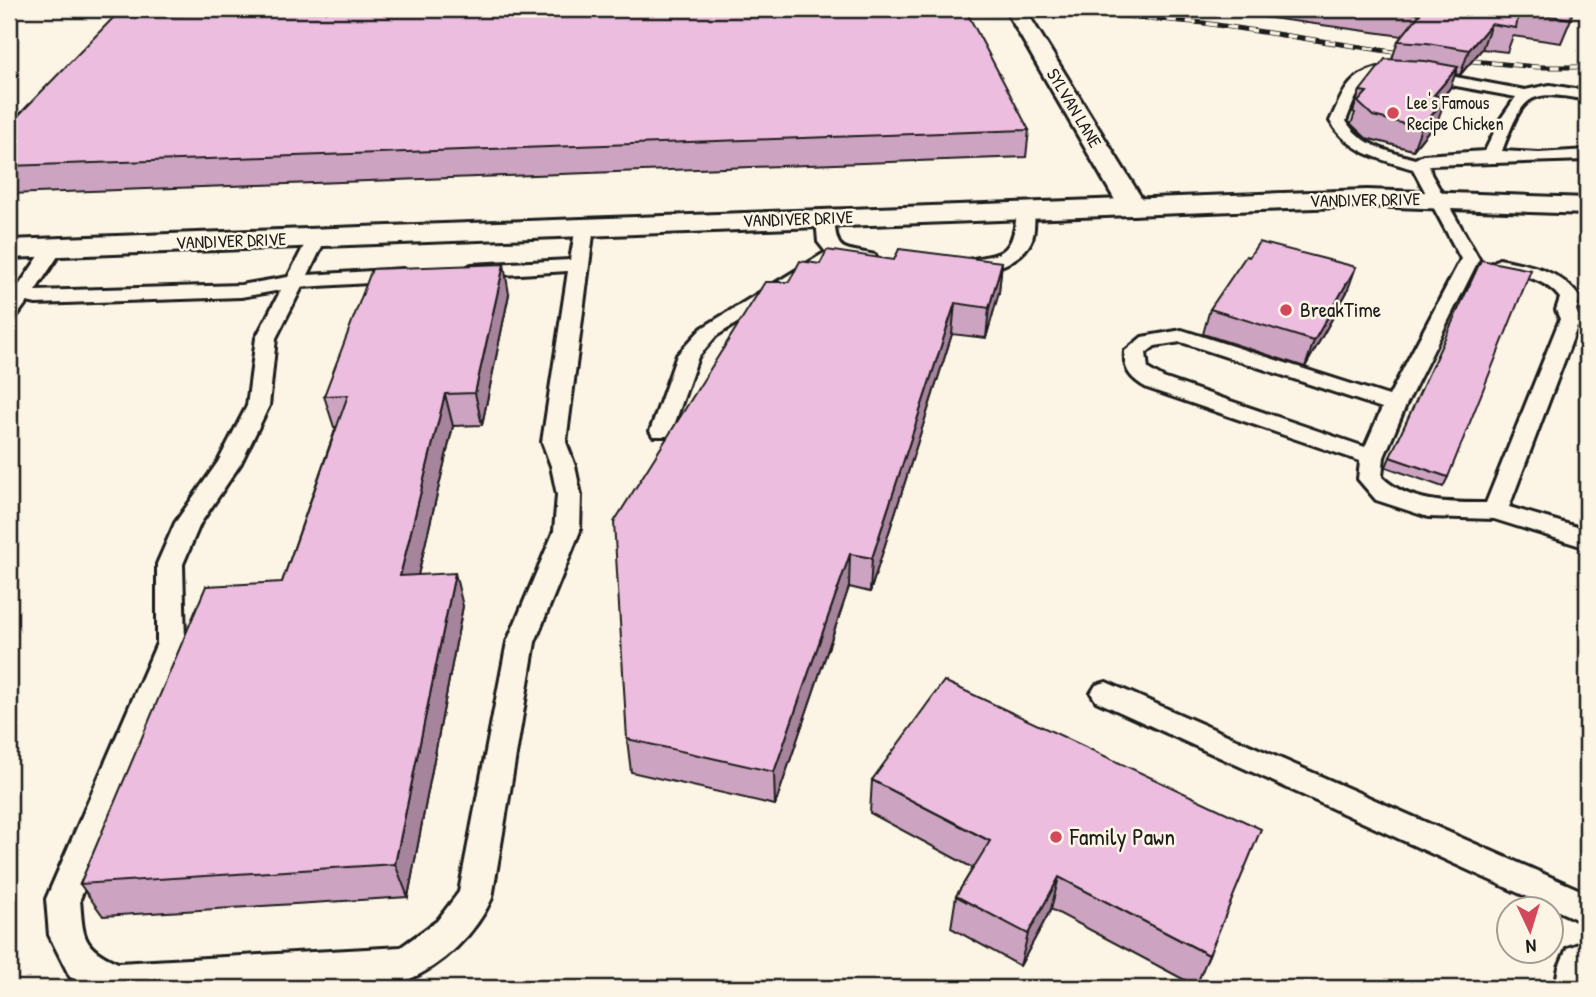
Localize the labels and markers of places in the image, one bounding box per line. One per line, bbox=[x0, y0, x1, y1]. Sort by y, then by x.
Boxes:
place label: Lee's Famous Recipe Chicken bbox=[1407, 90, 1504, 136]
marker: Lee's Famous Recipe Chicken bbox=[1385, 105, 1401, 121]
place label: BreakTime bbox=[1300, 295, 1381, 324]
marker: BreakTime bbox=[1278, 302, 1294, 318]
place label: Family Pawn bbox=[1069, 820, 1175, 852]
marker: Family Pawn bbox=[1048, 829, 1064, 845]

